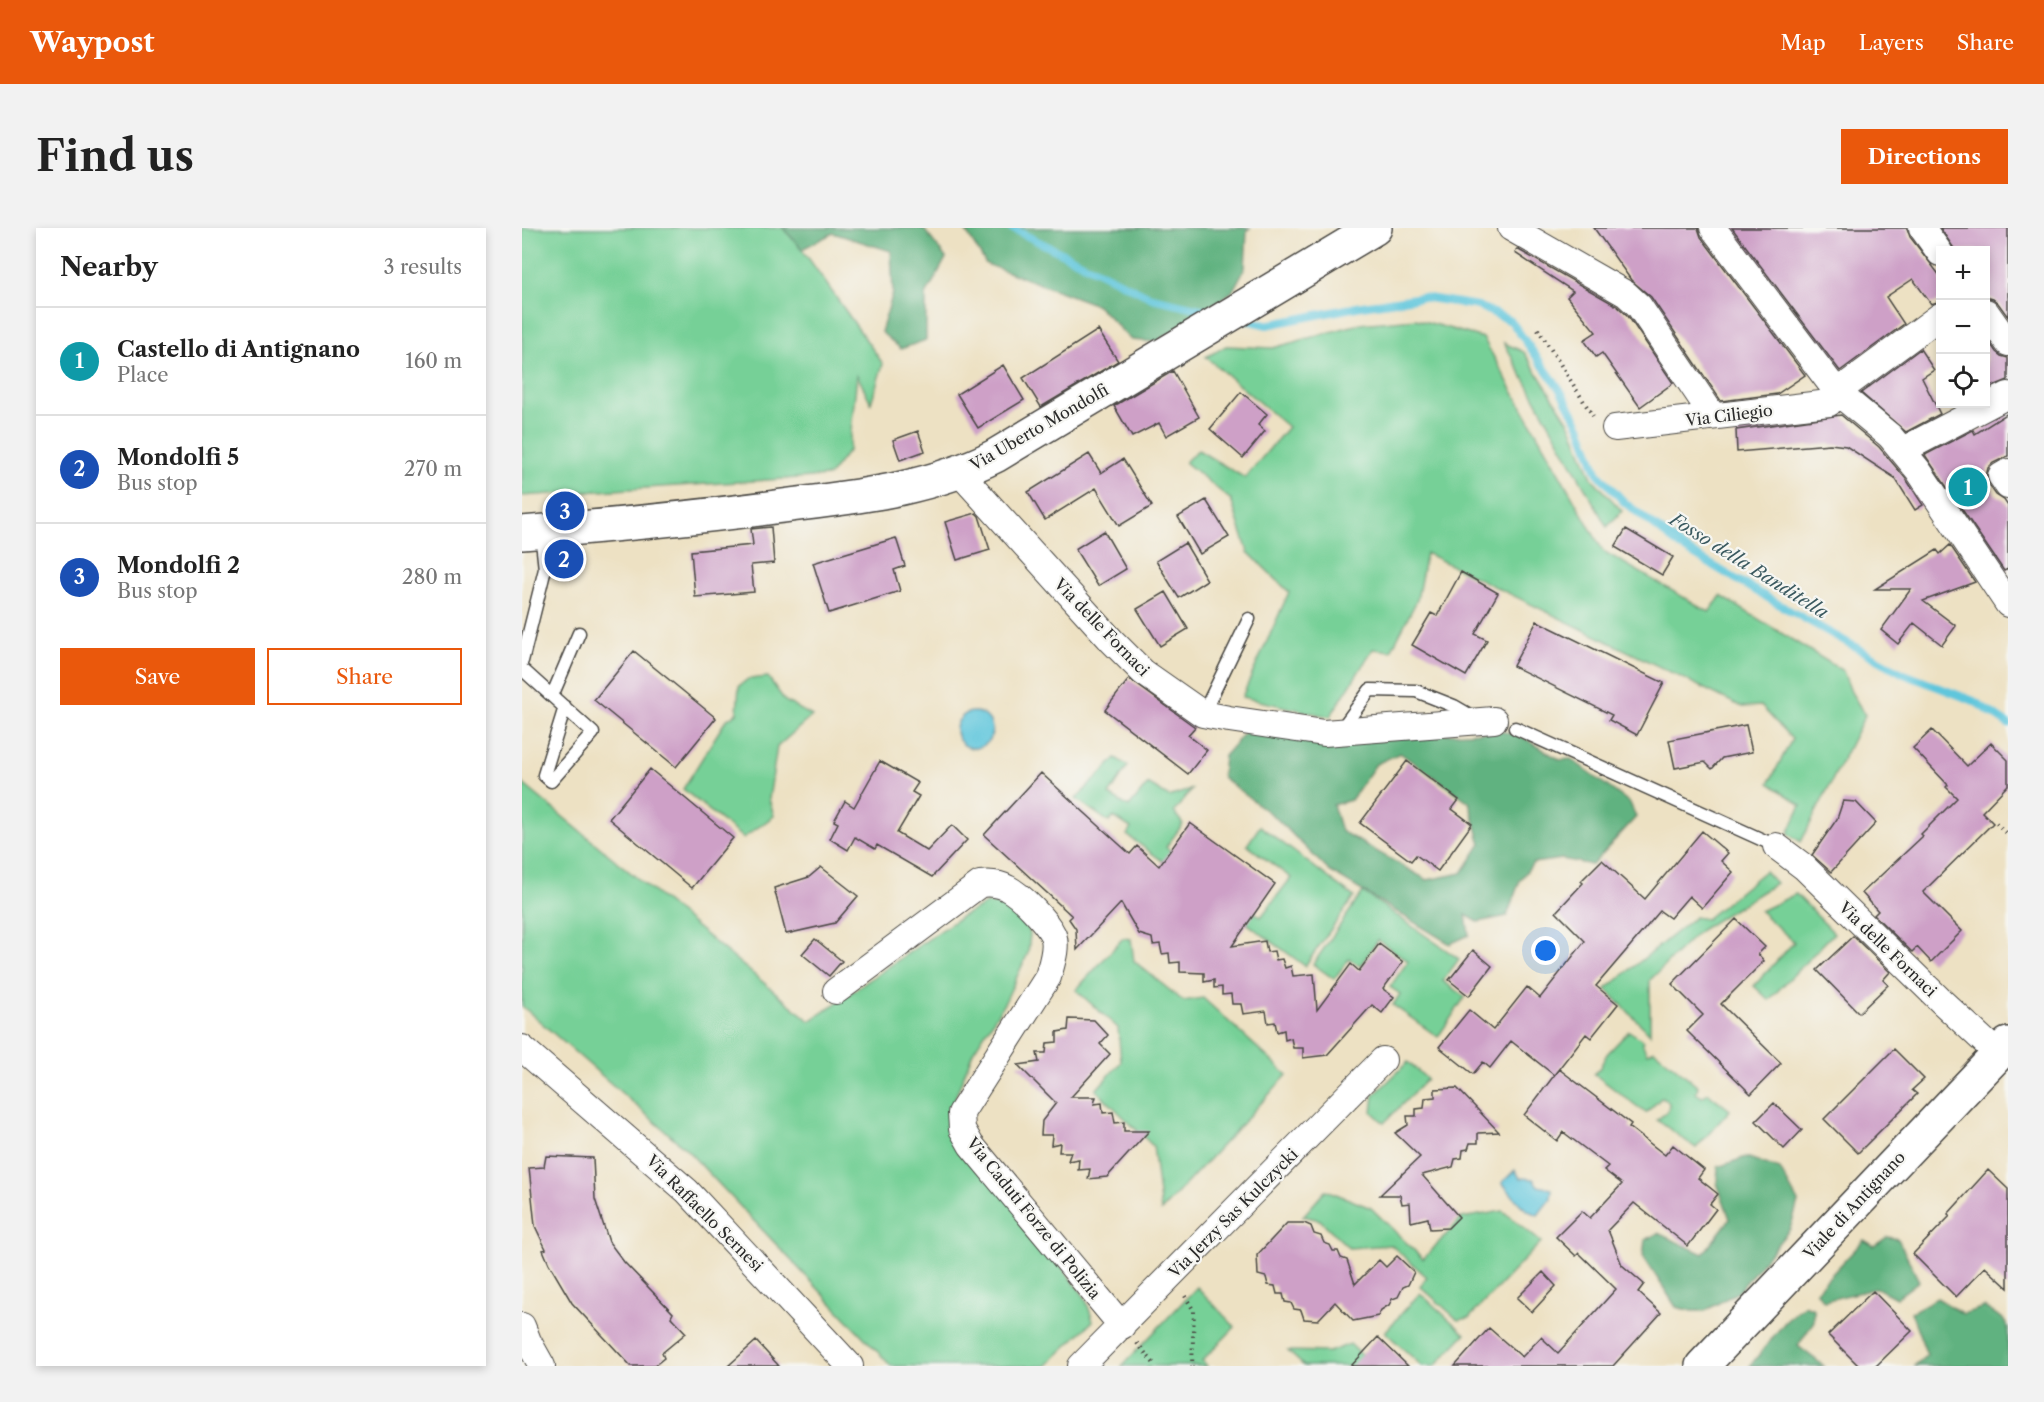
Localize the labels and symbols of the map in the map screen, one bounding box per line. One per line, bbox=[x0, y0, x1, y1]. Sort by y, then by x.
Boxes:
street label: Via Uberto Mondolfi bbox=[965, 379, 1112, 475]
street label: Via Ciliegio bbox=[1683, 400, 1774, 430]
pin: 1 bbox=[1948, 464, 1988, 510]
pin: 3 bbox=[546, 488, 585, 534]
water label: Fosso della Banditella bbox=[1664, 507, 1832, 624]
pin: 2 bbox=[544, 536, 584, 582]
street label: Via delle Fornaci bbox=[1050, 573, 1154, 680]
street label: Via delle Fornaci bbox=[1834, 897, 1941, 1001]
your location bbox=[1531, 936, 1560, 965]
street label: Via Caduti Forze di Polizia bbox=[962, 1132, 1106, 1303]
street label: Via Jerzy Sas Kulczycki bbox=[1163, 1144, 1302, 1283]
street label: Viale di Antignano bbox=[1798, 1147, 1909, 1264]
street label: Via Raffaello Sernesi bbox=[642, 1150, 768, 1276]

